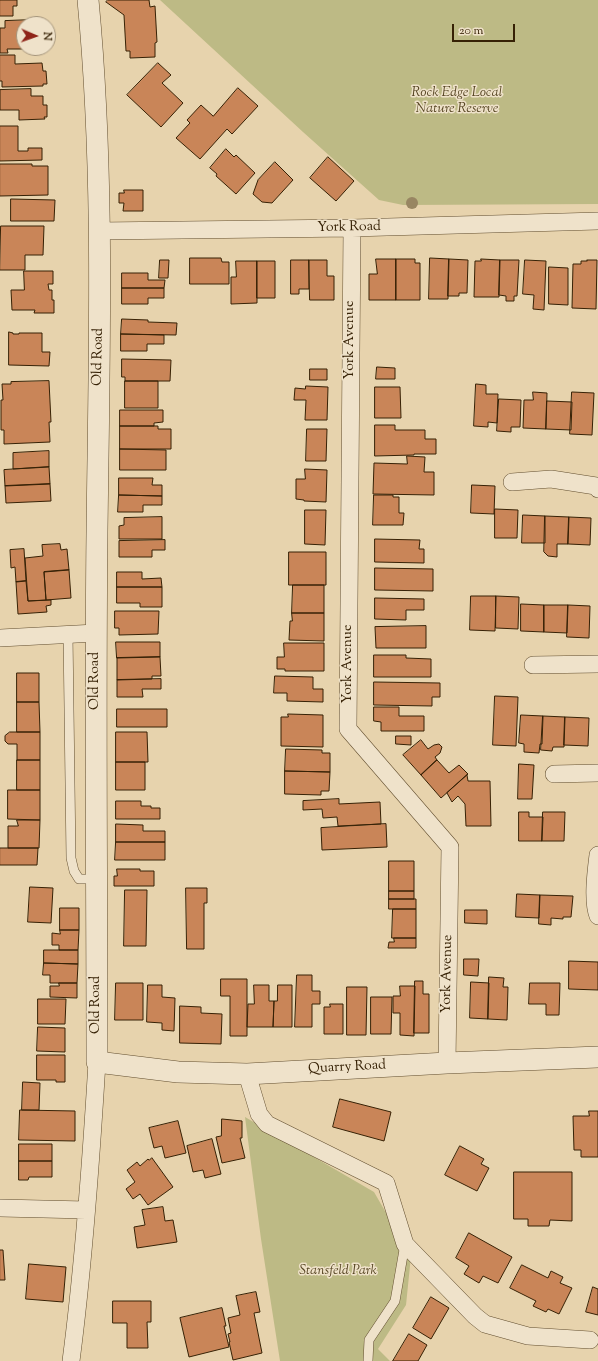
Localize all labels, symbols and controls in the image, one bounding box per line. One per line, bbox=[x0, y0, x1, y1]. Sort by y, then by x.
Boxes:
north arrow bbox=[16, 16, 56, 56]
scale bar bbox=[454, 16, 517, 42]
text: 20 m bbox=[459, 22, 483, 40]
text: N bbox=[39, 32, 55, 41]
park label: Rock Edge Local Nature Reserve bbox=[412, 86, 502, 118]
street label: York Road bbox=[317, 219, 381, 237]
street label: York Avenue bbox=[343, 301, 359, 379]
street label: Old Road bbox=[90, 328, 108, 386]
street label: York Avenue bbox=[341, 625, 357, 703]
street label: Old Road bbox=[88, 652, 104, 710]
street label: York Avenue bbox=[439, 934, 457, 1014]
street label: Old Road bbox=[89, 976, 105, 1034]
street label: Quarry Road bbox=[308, 1058, 386, 1078]
park label: Stansfeld Park bbox=[299, 1264, 377, 1280]

